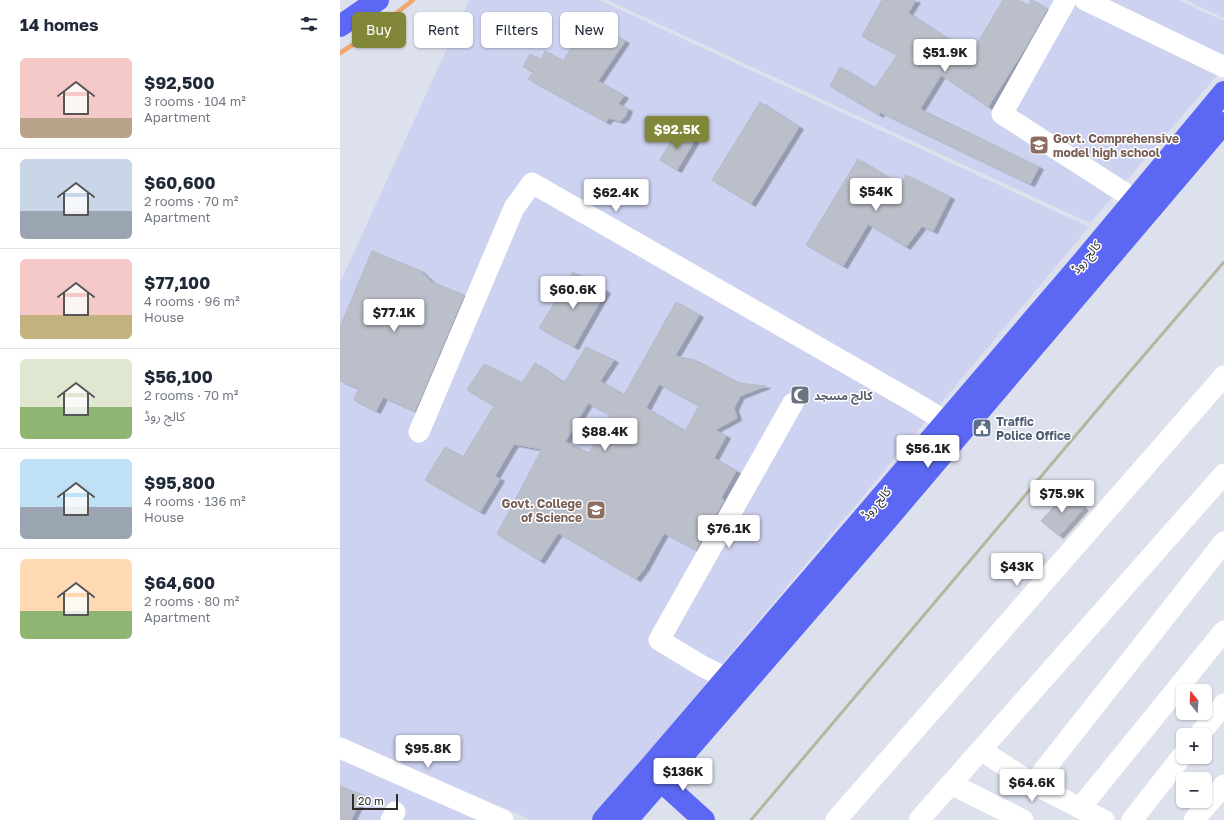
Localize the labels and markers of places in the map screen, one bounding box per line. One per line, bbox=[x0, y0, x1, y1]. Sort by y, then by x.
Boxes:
pin: $51.9K bbox=[912, 39, 978, 73]
pin: $92.5K bbox=[644, 116, 710, 150]
place label: Govt. Comprehensive model high school bbox=[1053, 131, 1179, 160]
school or university icon: Govt. Comprehensive model high school bbox=[1028, 134, 1050, 156]
pin: $54K bbox=[852, 178, 900, 212]
pin: $62.4K bbox=[583, 179, 649, 213]
pin: $60.6K bbox=[540, 276, 606, 310]
pin: $77.1K bbox=[361, 299, 427, 333]
mosque icon: کالج مسجد bbox=[789, 384, 811, 406]
place label: کالج مسجد bbox=[814, 388, 873, 405]
place label: Traffic Police Office bbox=[996, 414, 1071, 443]
public building icon: Traffic Police Office bbox=[971, 417, 993, 439]
pin: $88.4K bbox=[572, 418, 638, 452]
pin: $56.1K bbox=[895, 435, 961, 469]
pin: $75.9K bbox=[1029, 480, 1095, 514]
place label: Govt. College of Science bbox=[502, 496, 582, 525]
school or university icon: Govt. College of Science bbox=[585, 499, 607, 521]
pin: $76.1K bbox=[696, 515, 762, 549]
pin: $43K bbox=[993, 553, 1041, 587]
pin: $95.8K bbox=[395, 735, 461, 769]
pin: $136K bbox=[655, 758, 711, 792]
pin: $64.6K bbox=[999, 769, 1065, 803]

